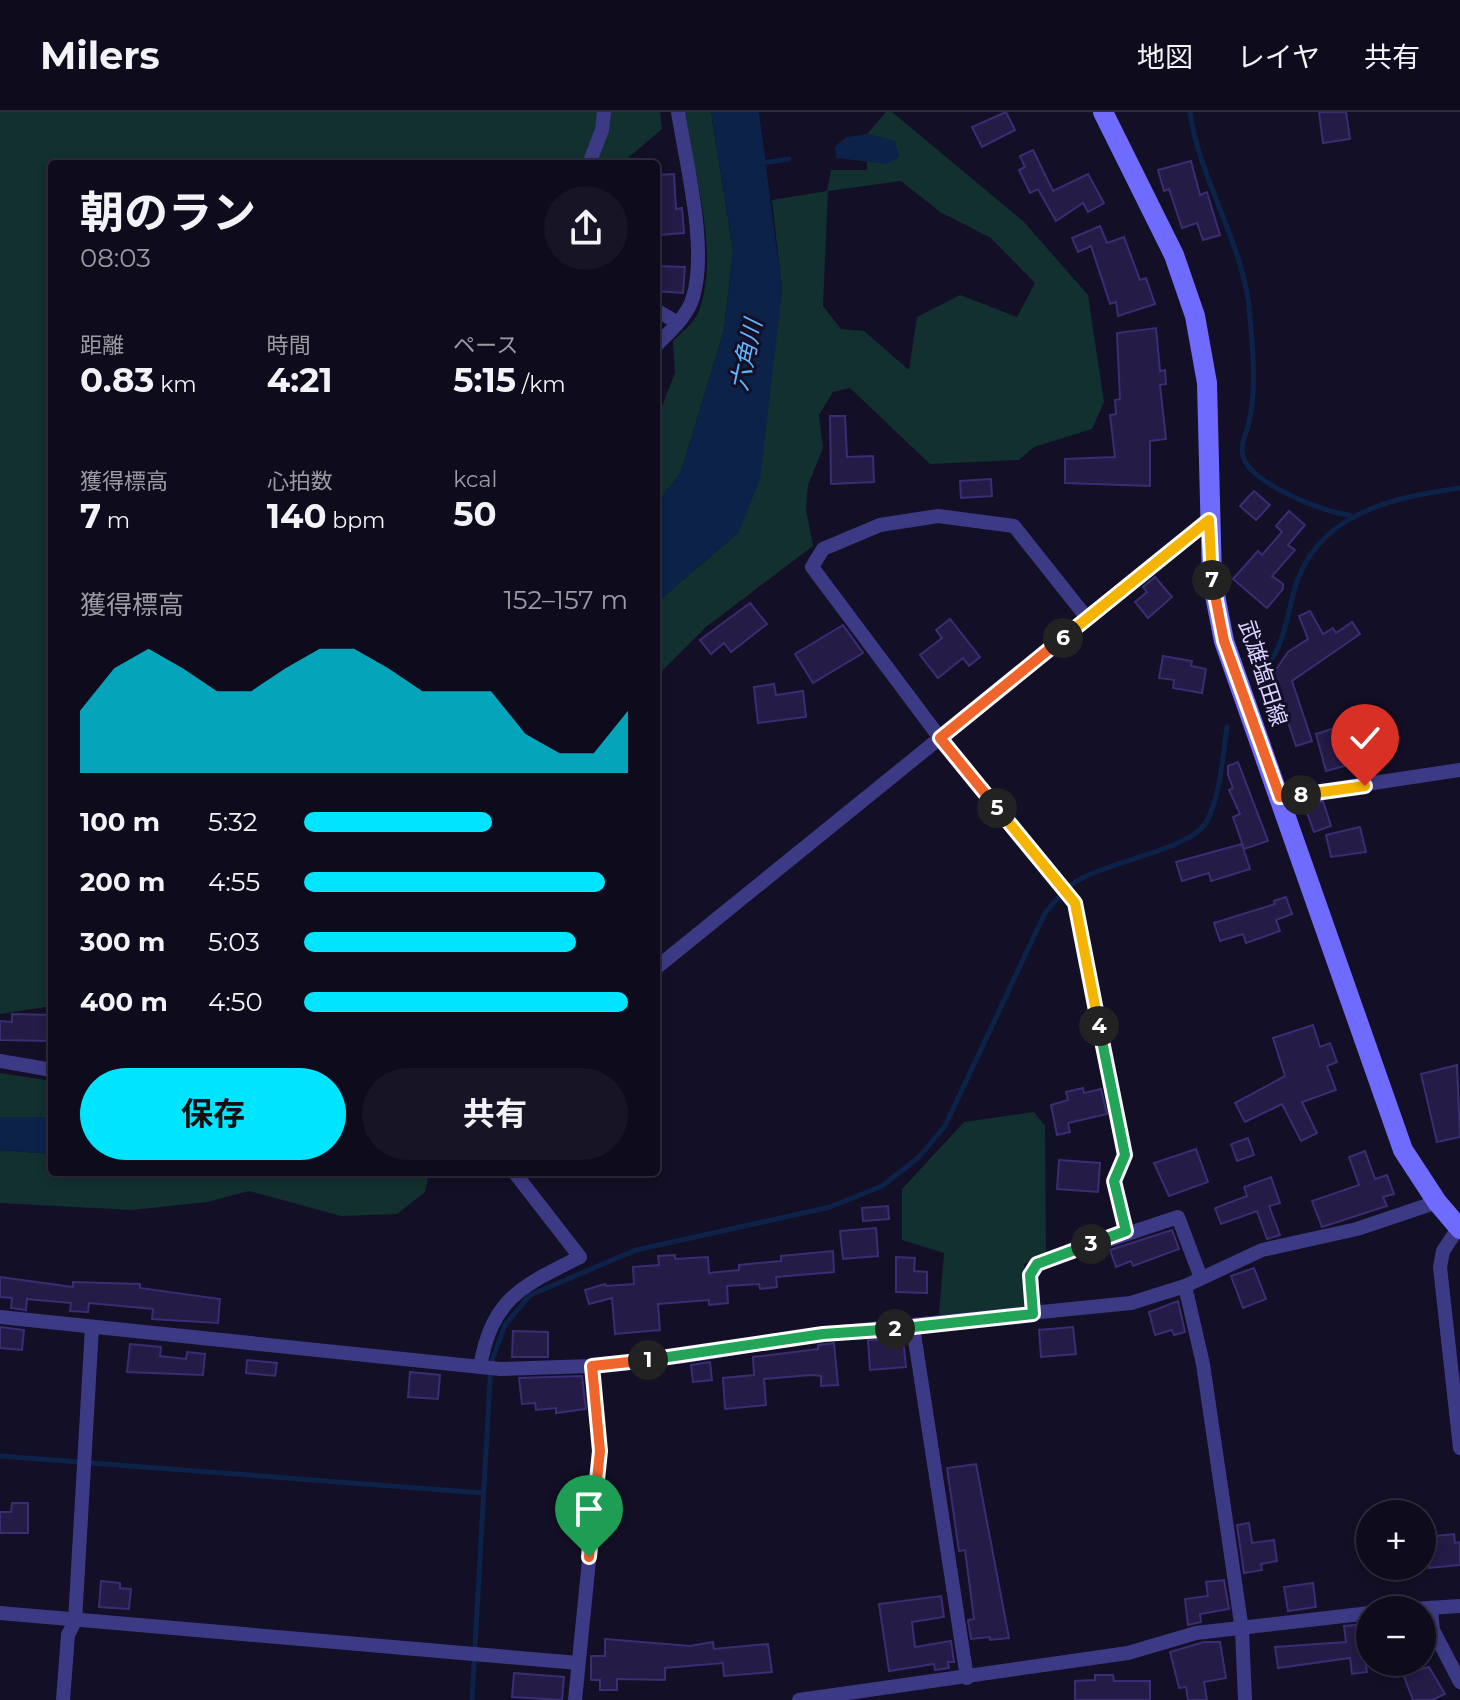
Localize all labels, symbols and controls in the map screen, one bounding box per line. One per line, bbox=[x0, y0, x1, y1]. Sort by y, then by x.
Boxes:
text: Milers bbox=[40, 32, 160, 79]
text: 地図 bbox=[1137, 40, 1193, 74]
text: レイヤ bbox=[1237, 40, 1320, 74]
text: 共有 bbox=[1364, 40, 1420, 74]
text: 朝のラン bbox=[80, 185, 256, 239]
button: share bbox=[544, 186, 628, 270]
text: 08:03 bbox=[80, 242, 151, 274]
water label: 六角川 bbox=[724, 314, 768, 393]
text: 距離 bbox=[80, 332, 124, 359]
text: 時間 bbox=[267, 332, 311, 359]
text: ペース bbox=[453, 332, 518, 359]
text: 0.83 bbox=[80, 359, 154, 401]
text: 4:21 bbox=[267, 359, 333, 401]
text: 5:15 bbox=[453, 359, 516, 401]
text: km bbox=[154, 371, 197, 398]
text: /km bbox=[516, 371, 566, 398]
text: kcal bbox=[453, 466, 497, 493]
text: 獲得標高 bbox=[80, 468, 168, 495]
text: 心拍数 bbox=[267, 468, 333, 495]
text: 50 bbox=[453, 493, 497, 535]
text: 7 bbox=[80, 495, 101, 537]
text: 140 bbox=[267, 495, 327, 537]
text: m bbox=[101, 507, 130, 534]
text: bpm bbox=[327, 507, 385, 534]
pin: 7 bbox=[1192, 560, 1232, 600]
text: 7 bbox=[1205, 566, 1219, 593]
text: 152–157 m bbox=[503, 584, 628, 616]
text: 獲得標高 bbox=[80, 589, 184, 621]
street label: 武雄塩田線 bbox=[1233, 617, 1293, 729]
pin: 6 bbox=[1043, 618, 1083, 658]
text: 6 bbox=[1056, 624, 1070, 651]
pin bbox=[1331, 704, 1399, 786]
icon: check bbox=[1343, 716, 1387, 760]
pin: 8 bbox=[1281, 775, 1321, 815]
text: 8 bbox=[1294, 781, 1308, 808]
pin: 5 bbox=[977, 788, 1017, 828]
text: 5 bbox=[990, 794, 1004, 821]
text: 100 m bbox=[80, 806, 160, 838]
text: 5:32 bbox=[208, 806, 258, 838]
text: 200 m bbox=[80, 866, 165, 898]
text: 4:55 bbox=[208, 866, 260, 898]
text: 300 m bbox=[80, 926, 165, 958]
text: 5:03 bbox=[208, 926, 260, 958]
text: 400 m bbox=[80, 986, 168, 1018]
text: 4:50 bbox=[208, 986, 263, 1018]
pin: 4 bbox=[1079, 1006, 1119, 1046]
text: 4 bbox=[1091, 1012, 1107, 1039]
button: 保存 bbox=[80, 1068, 346, 1160]
button: 共有 bbox=[362, 1068, 628, 1160]
pin: 3 bbox=[1071, 1224, 1111, 1264]
text: 3 bbox=[1084, 1230, 1098, 1257]
pin: 2 bbox=[875, 1309, 915, 1349]
text: 2 bbox=[889, 1315, 901, 1342]
pin: 1 bbox=[628, 1340, 668, 1380]
text: 1 bbox=[644, 1346, 652, 1373]
pin bbox=[555, 1475, 623, 1557]
icon: arrive bbox=[567, 1487, 611, 1531]
map controls bbox=[1356, 1500, 1436, 1676]
button: + bbox=[1356, 1500, 1436, 1580]
button: − bbox=[1356, 1596, 1436, 1676]

